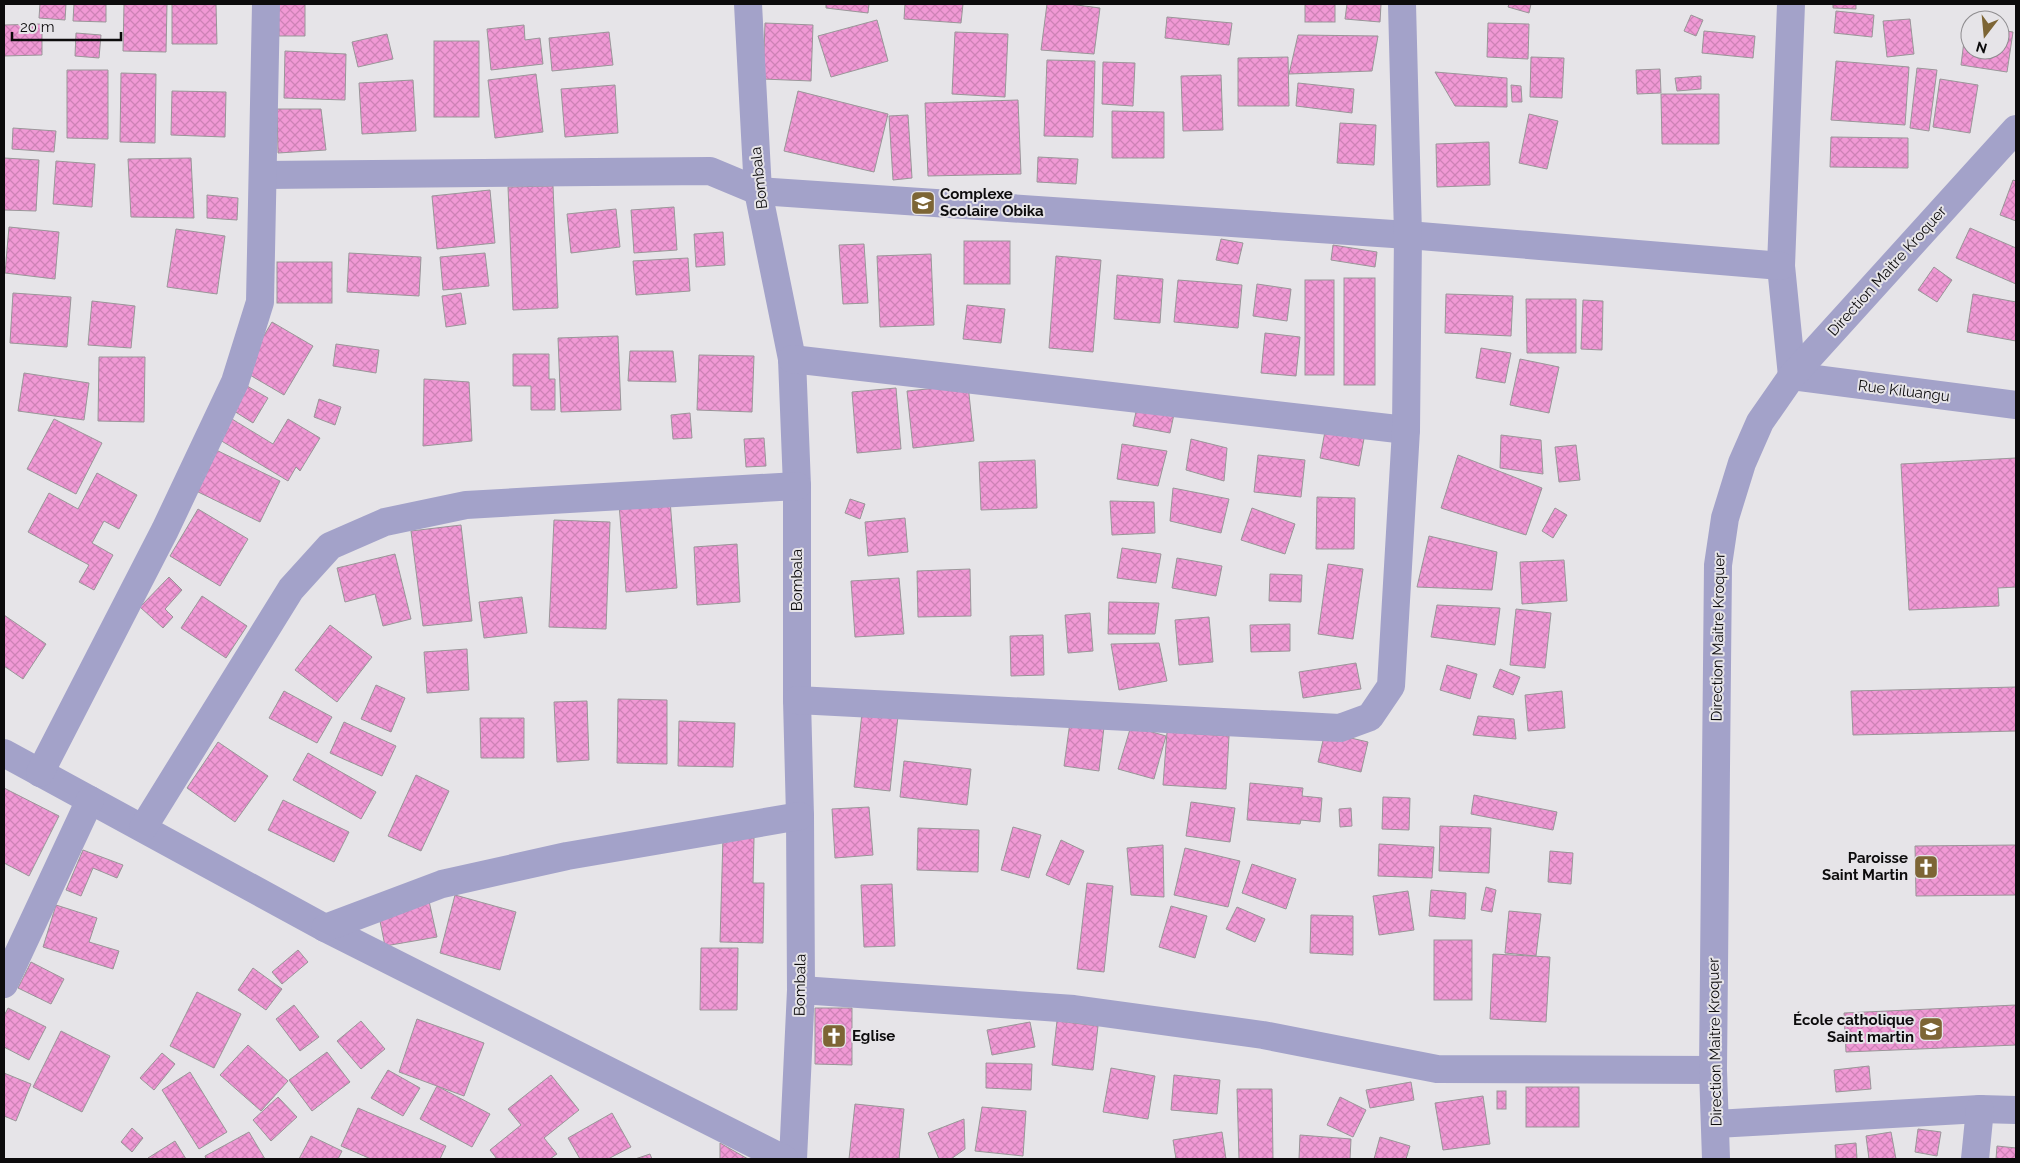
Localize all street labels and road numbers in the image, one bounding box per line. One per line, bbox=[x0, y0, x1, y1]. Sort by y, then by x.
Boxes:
street label: Bombala bbox=[747, 146, 771, 210]
street label: Direction Maitre Kroquer bbox=[1824, 202, 1951, 340]
street label: Rue Kiluangu bbox=[1857, 376, 1951, 406]
street label: Bombala bbox=[788, 549, 806, 611]
street label: Direction Maitre Kroquer bbox=[1708, 552, 1728, 722]
street label: Bombala bbox=[790, 954, 810, 1016]
street label: Direction Maitre Kroquer bbox=[1705, 957, 1725, 1127]

